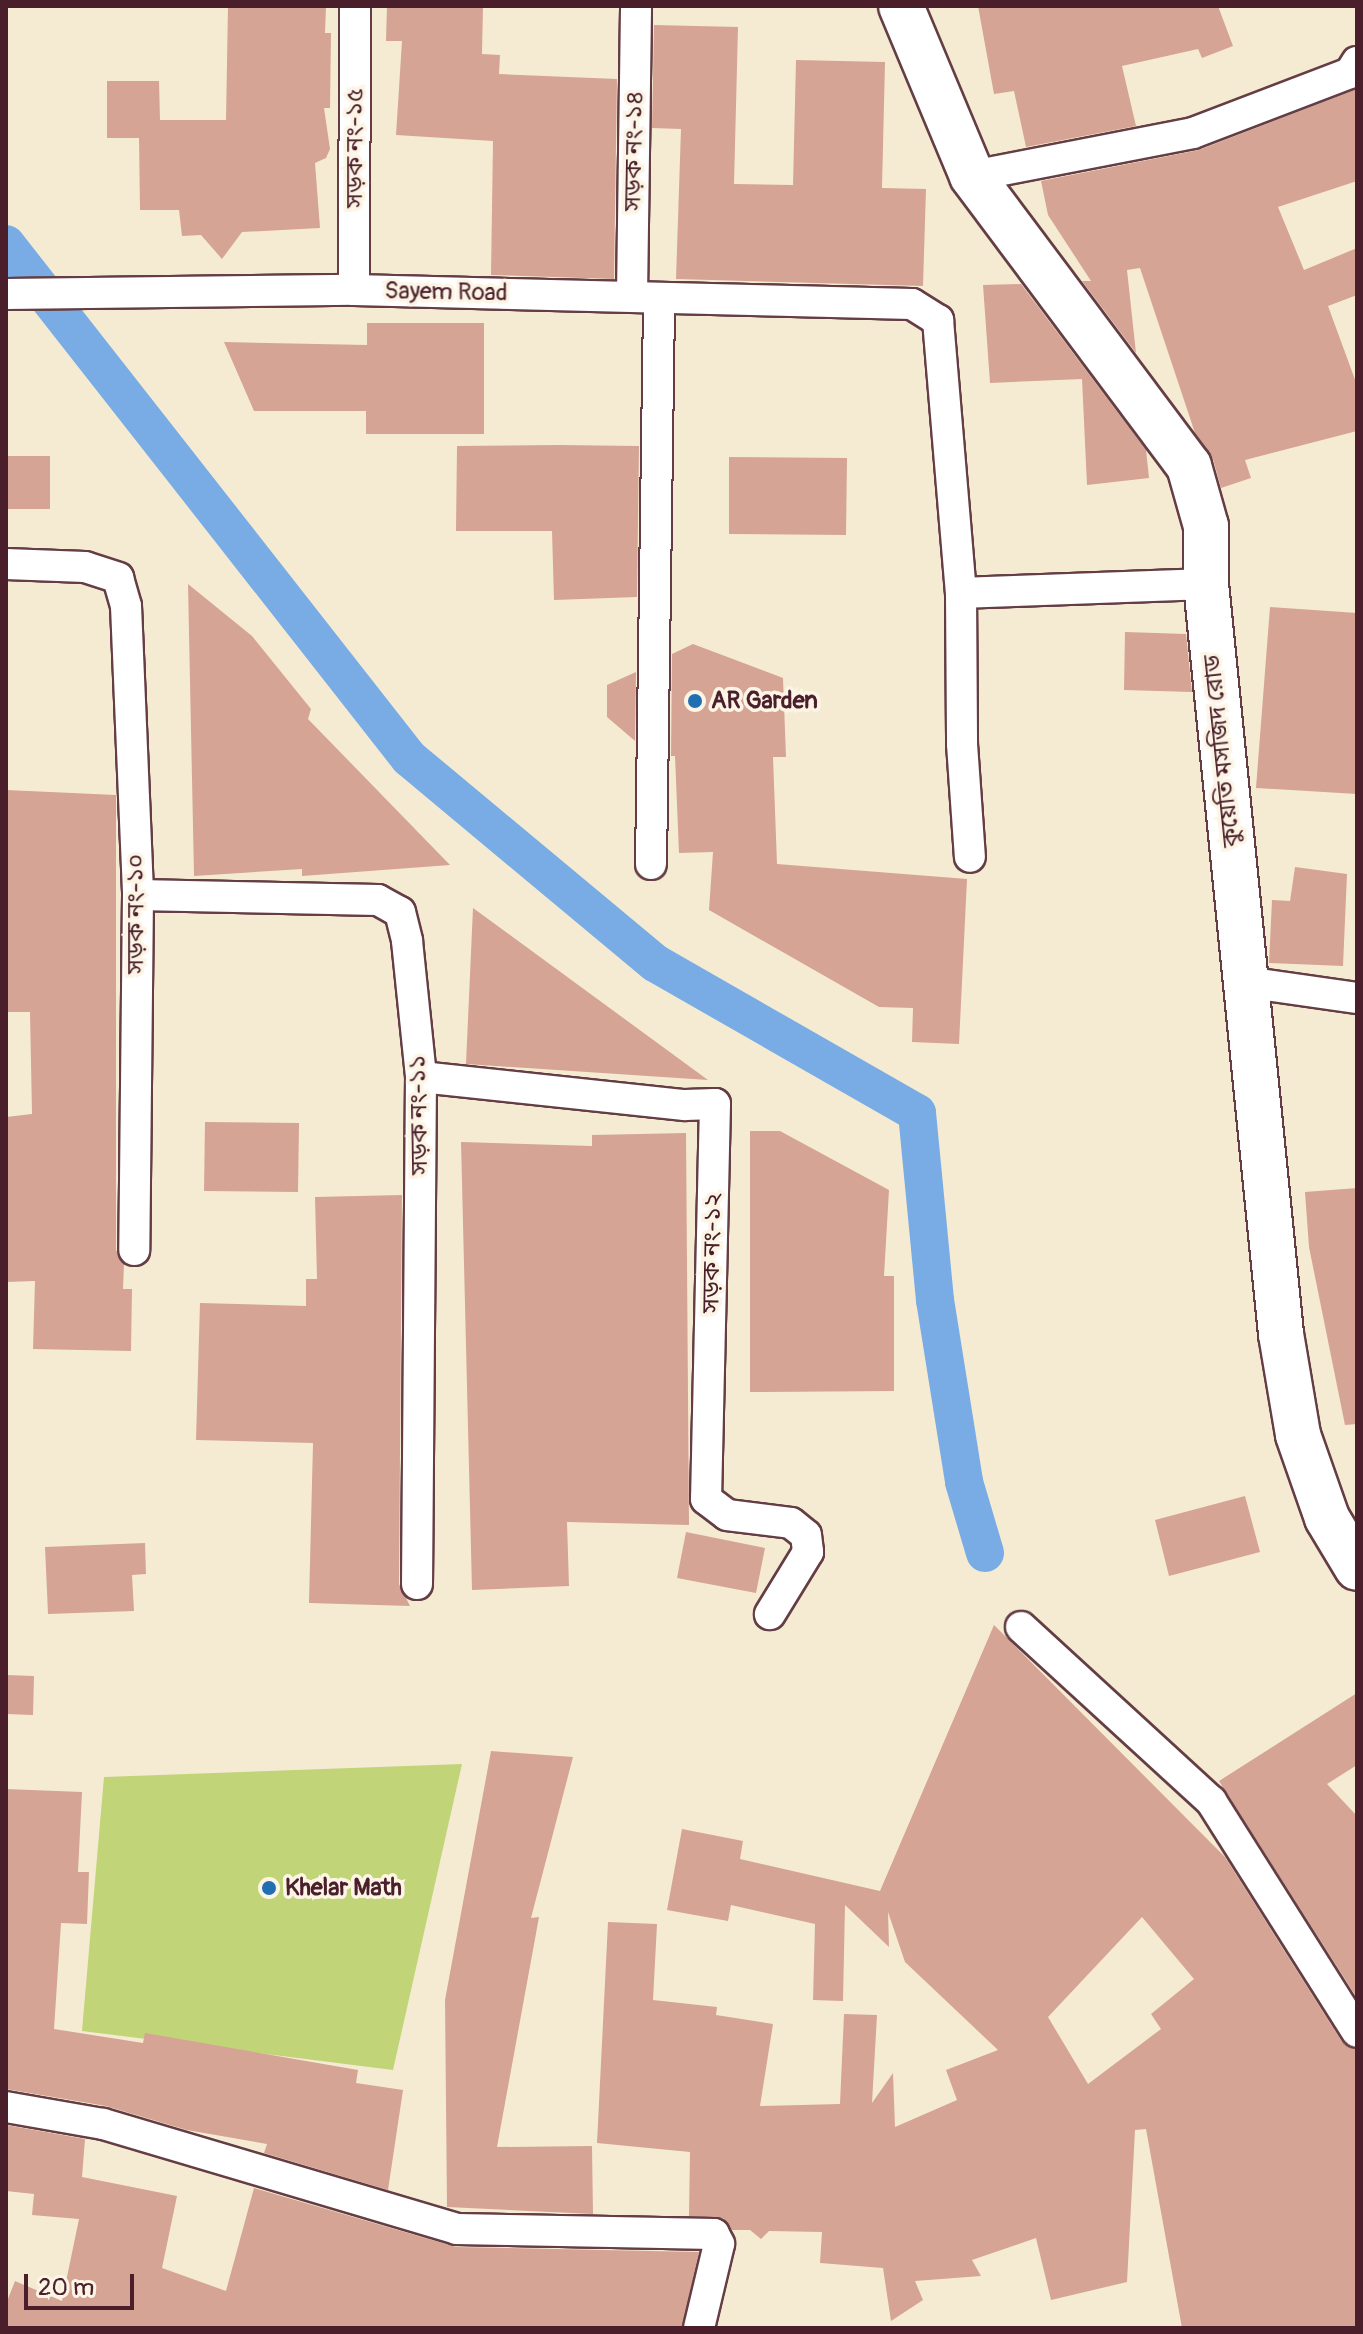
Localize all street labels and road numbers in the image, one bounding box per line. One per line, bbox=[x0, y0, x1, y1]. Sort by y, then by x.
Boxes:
street label: সড়ক নং-১৫ bbox=[341, 88, 369, 208]
street label: সড়ক নং-১৪ bbox=[619, 91, 649, 211]
street label: Sayem Road bbox=[384, 277, 508, 307]
street label: কুয়েতি মসজিদ রোড bbox=[1198, 653, 1246, 849]
street label: সড়ক নং-১০ bbox=[122, 854, 150, 974]
street label: সড়ক নং-১১ bbox=[404, 1055, 434, 1175]
street label: সড়ক নং-১২ bbox=[697, 1193, 727, 1313]

